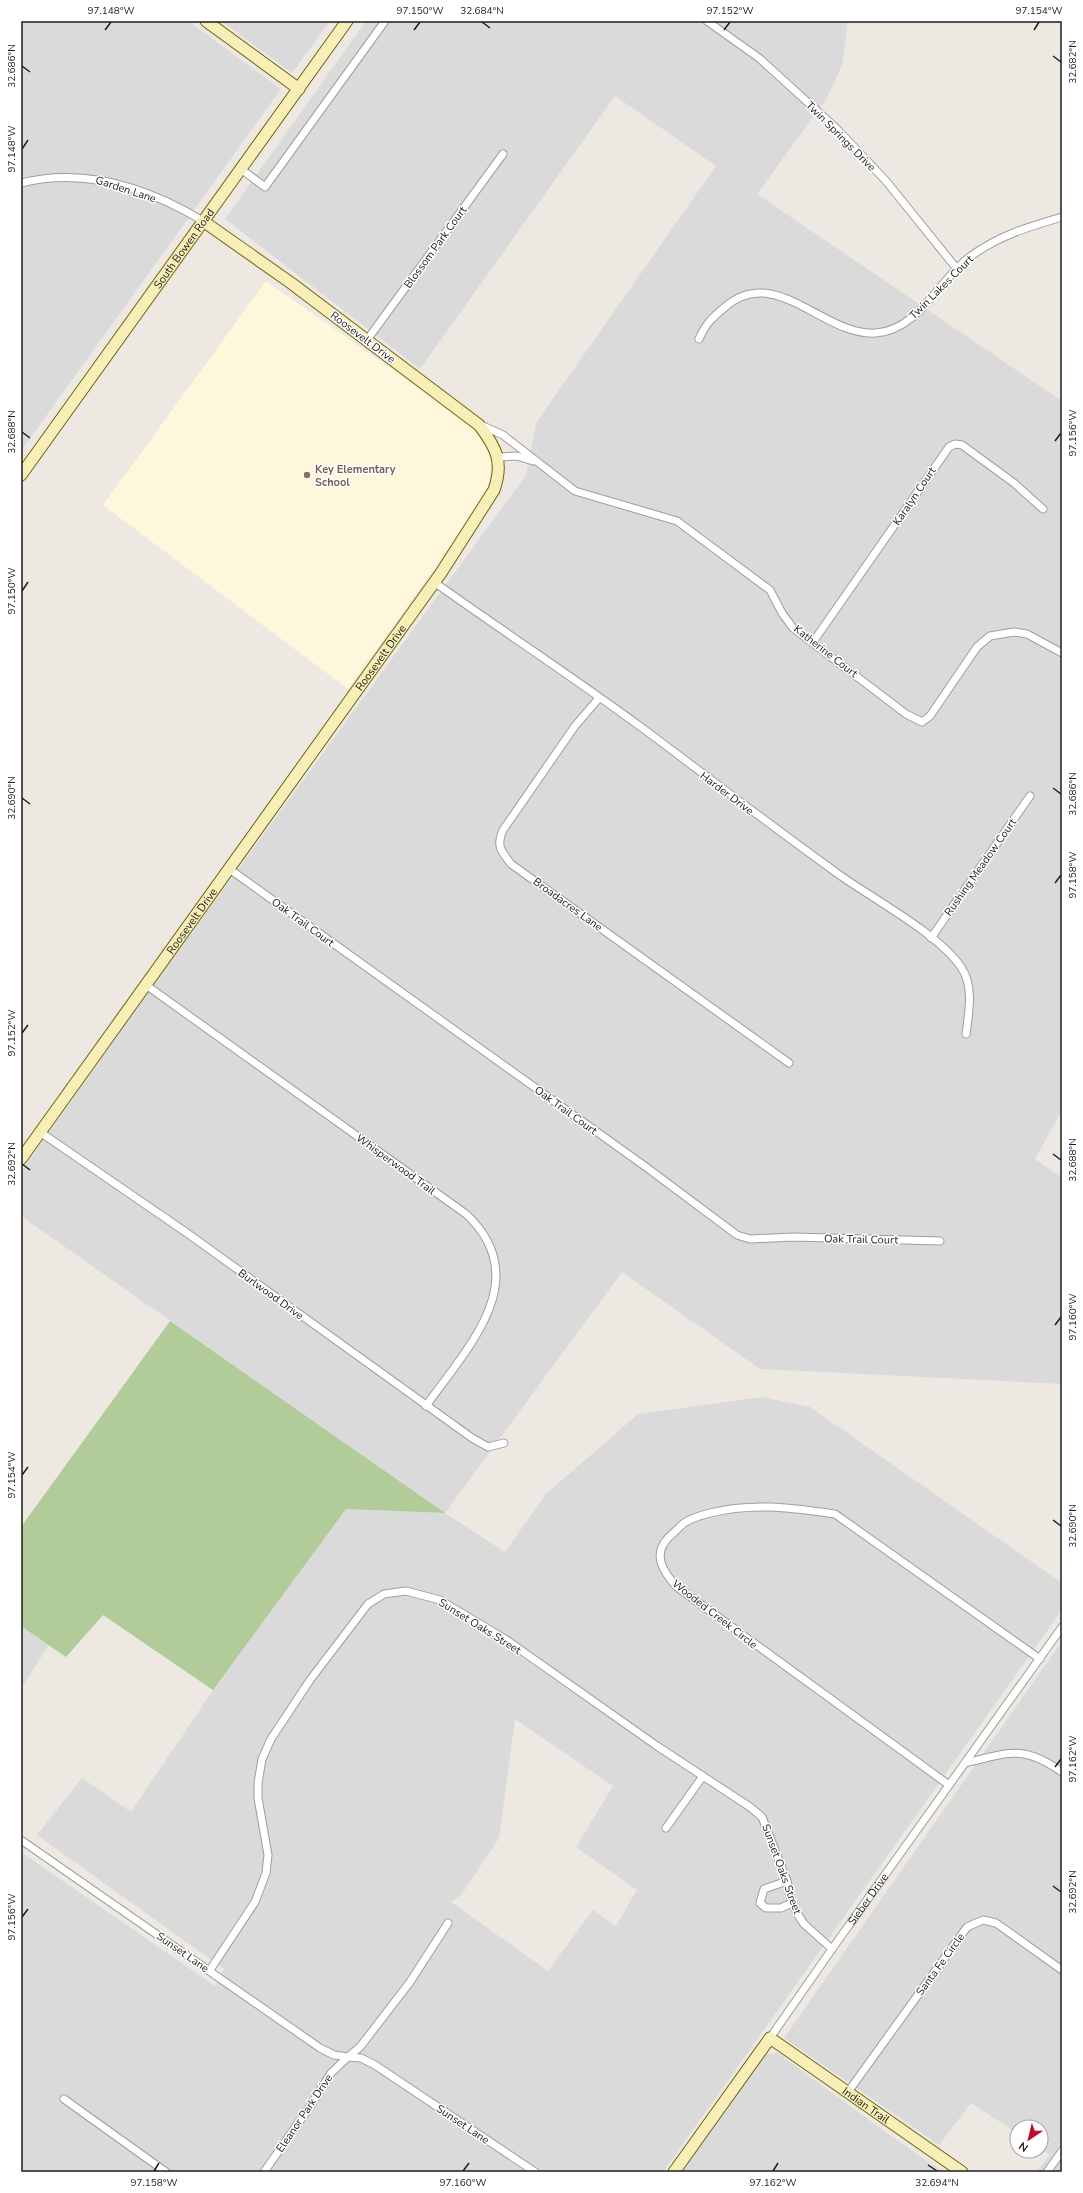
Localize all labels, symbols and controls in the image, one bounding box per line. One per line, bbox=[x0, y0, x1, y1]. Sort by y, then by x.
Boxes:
text: 97.148°W bbox=[87, 4, 135, 18]
text: 97.150°W bbox=[396, 4, 444, 18]
text: 32.684°N bbox=[460, 4, 504, 18]
text: 97.152°W bbox=[706, 4, 754, 18]
text: 97.154°W bbox=[1015, 4, 1063, 18]
text: 32.682°N bbox=[1066, 40, 1080, 84]
text: 32.686°N bbox=[5, 44, 19, 88]
street label: Twin Springs Drive bbox=[802, 98, 879, 175]
text: 97.148°W bbox=[5, 125, 19, 173]
street label: Garden Lane bbox=[94, 173, 158, 206]
street label: Blossom Park Court bbox=[401, 203, 470, 291]
street label: South Bowen Road bbox=[150, 206, 218, 292]
street label: Twin Lakes Court bbox=[906, 252, 977, 323]
street label: Roosevelt Drive bbox=[327, 308, 398, 367]
text: 97.156°W bbox=[1066, 409, 1080, 457]
text: 32.688°N bbox=[5, 410, 19, 454]
place label: Key Elementary School bbox=[315, 462, 396, 490]
street label: Karalyn Court bbox=[889, 464, 940, 529]
marker: Key Elementary School bbox=[302, 470, 312, 480]
text: 97.150°W bbox=[5, 567, 19, 615]
street label: Roosevelt Drive bbox=[352, 622, 410, 694]
street label: Katherine Court bbox=[791, 622, 861, 681]
street label: Harder Drive bbox=[697, 768, 757, 818]
text: 32.686°N bbox=[1066, 772, 1080, 816]
text: 32.690°N bbox=[5, 776, 19, 820]
street label: Rushing Meadow Court bbox=[941, 815, 1020, 919]
text: 97.158°W bbox=[1066, 851, 1080, 899]
street label: Broadacres Lane bbox=[530, 874, 606, 935]
street label: Roosevelt Drive bbox=[163, 885, 221, 957]
street label: Oak Trail Court bbox=[268, 895, 337, 950]
text: 97.152°W bbox=[5, 1009, 19, 1057]
street label: Oak Trail Court bbox=[531, 1083, 600, 1138]
street label: Whisperwood Trail bbox=[353, 1131, 439, 1199]
text: 32.688°N bbox=[1066, 1138, 1080, 1182]
text: 32.692°N bbox=[5, 1142, 19, 1186]
street label: Oak Trail Court bbox=[824, 1231, 898, 1248]
street label: Burlwood Drive bbox=[235, 1266, 307, 1323]
text: 97.160°W bbox=[1066, 1293, 1080, 1341]
text: 97.154°W bbox=[5, 1451, 19, 1499]
text: 32.690°N bbox=[1066, 1504, 1080, 1548]
street label: Wooded Creek Circle bbox=[669, 1576, 761, 1653]
street label: Sunset Oaks Street bbox=[436, 1595, 524, 1658]
text: 97.162°W bbox=[1066, 1735, 1080, 1783]
street label: Sunset Oaks Street bbox=[758, 1822, 805, 1916]
street label: Sieber Drive bbox=[845, 1870, 892, 1928]
text: 32.692°N bbox=[1066, 1870, 1080, 1914]
text: 97.156°W bbox=[5, 1893, 19, 1941]
street label: Sunset Lane bbox=[153, 1929, 212, 1976]
street label: Santa Fe Circle bbox=[913, 1930, 968, 1999]
street label: Eleanor Park Drive bbox=[273, 2071, 336, 2155]
street label: Indian Trail bbox=[839, 2084, 893, 2128]
street label: Sunset Lane bbox=[433, 2101, 492, 2148]
north arrow bbox=[1009, 2119, 1049, 2159]
text: N bbox=[1016, 2138, 1031, 2155]
text: 97.158°W bbox=[130, 2176, 178, 2190]
text: 97.160°W bbox=[439, 2176, 487, 2190]
text: 97.162°W bbox=[749, 2176, 797, 2190]
text: 32.694°N bbox=[915, 2176, 959, 2190]

